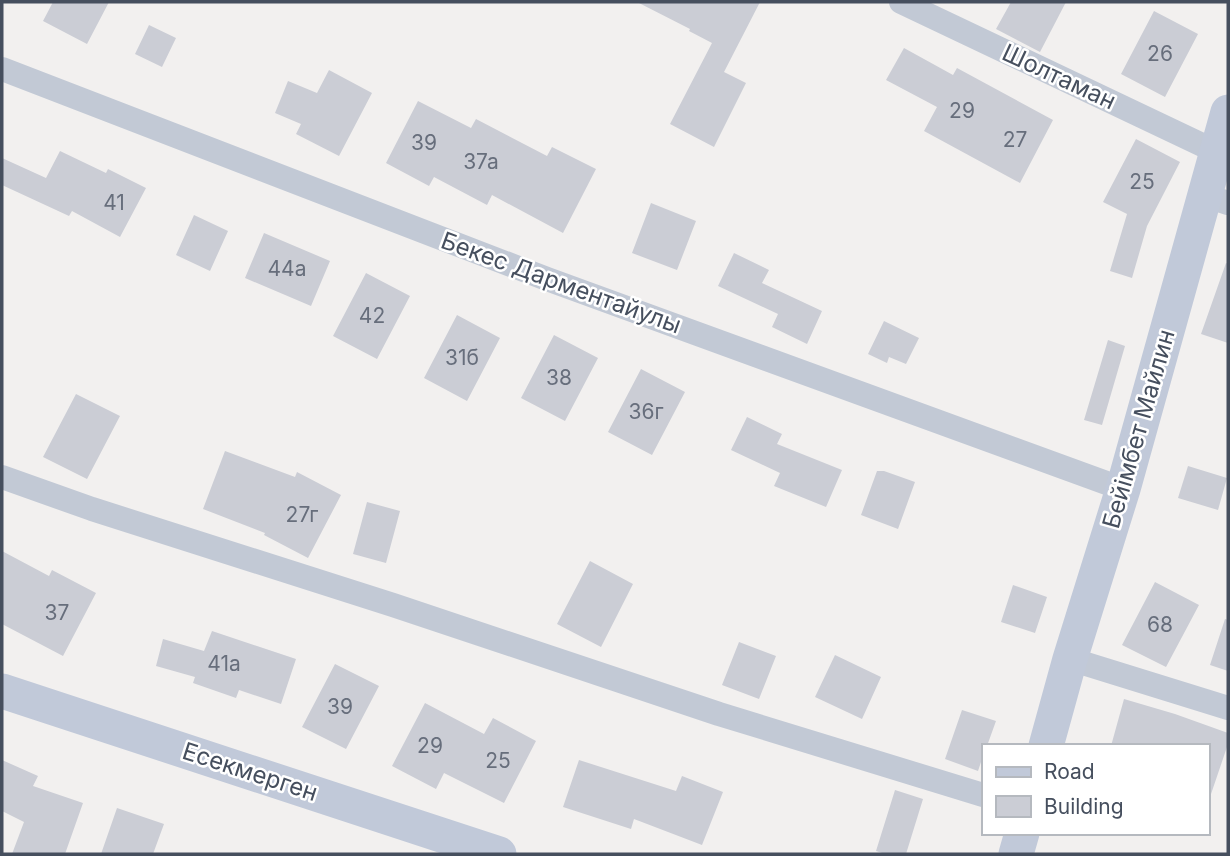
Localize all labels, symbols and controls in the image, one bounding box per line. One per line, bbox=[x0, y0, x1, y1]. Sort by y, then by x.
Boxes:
street label: Шолтаман bbox=[998, 38, 1121, 115]
house number: 26 bbox=[1147, 41, 1173, 66]
house number: 29 bbox=[949, 98, 975, 123]
house number: 27 bbox=[1003, 127, 1027, 152]
house number: 39 bbox=[411, 130, 437, 155]
house number: 37а bbox=[463, 149, 499, 174]
house number: 25 bbox=[1129, 169, 1155, 194]
house number: 41 bbox=[103, 190, 125, 215]
street label: Бекес Дарментайулы bbox=[437, 226, 685, 339]
house number: 44а bbox=[268, 256, 306, 281]
house number: 42 bbox=[359, 303, 385, 328]
street label: Бейімбет Майлин bbox=[1096, 326, 1181, 532]
house number: 31б bbox=[445, 345, 479, 370]
house number: 38 bbox=[546, 365, 572, 390]
house number: 36г bbox=[628, 399, 664, 424]
house number: 27г bbox=[286, 502, 318, 527]
house number: 37 bbox=[45, 600, 69, 625]
house number: 68 bbox=[1147, 612, 1173, 637]
house number: 41а bbox=[207, 651, 241, 676]
house number: 39 bbox=[327, 694, 353, 719]
house number: 29 bbox=[417, 733, 443, 758]
street label: Eсекмерген bbox=[179, 736, 321, 807]
legend bbox=[982, 744, 1209, 835]
house number: 25 bbox=[485, 748, 511, 773]
text: Road bbox=[1044, 759, 1095, 784]
text: Building bbox=[1044, 794, 1124, 819]

